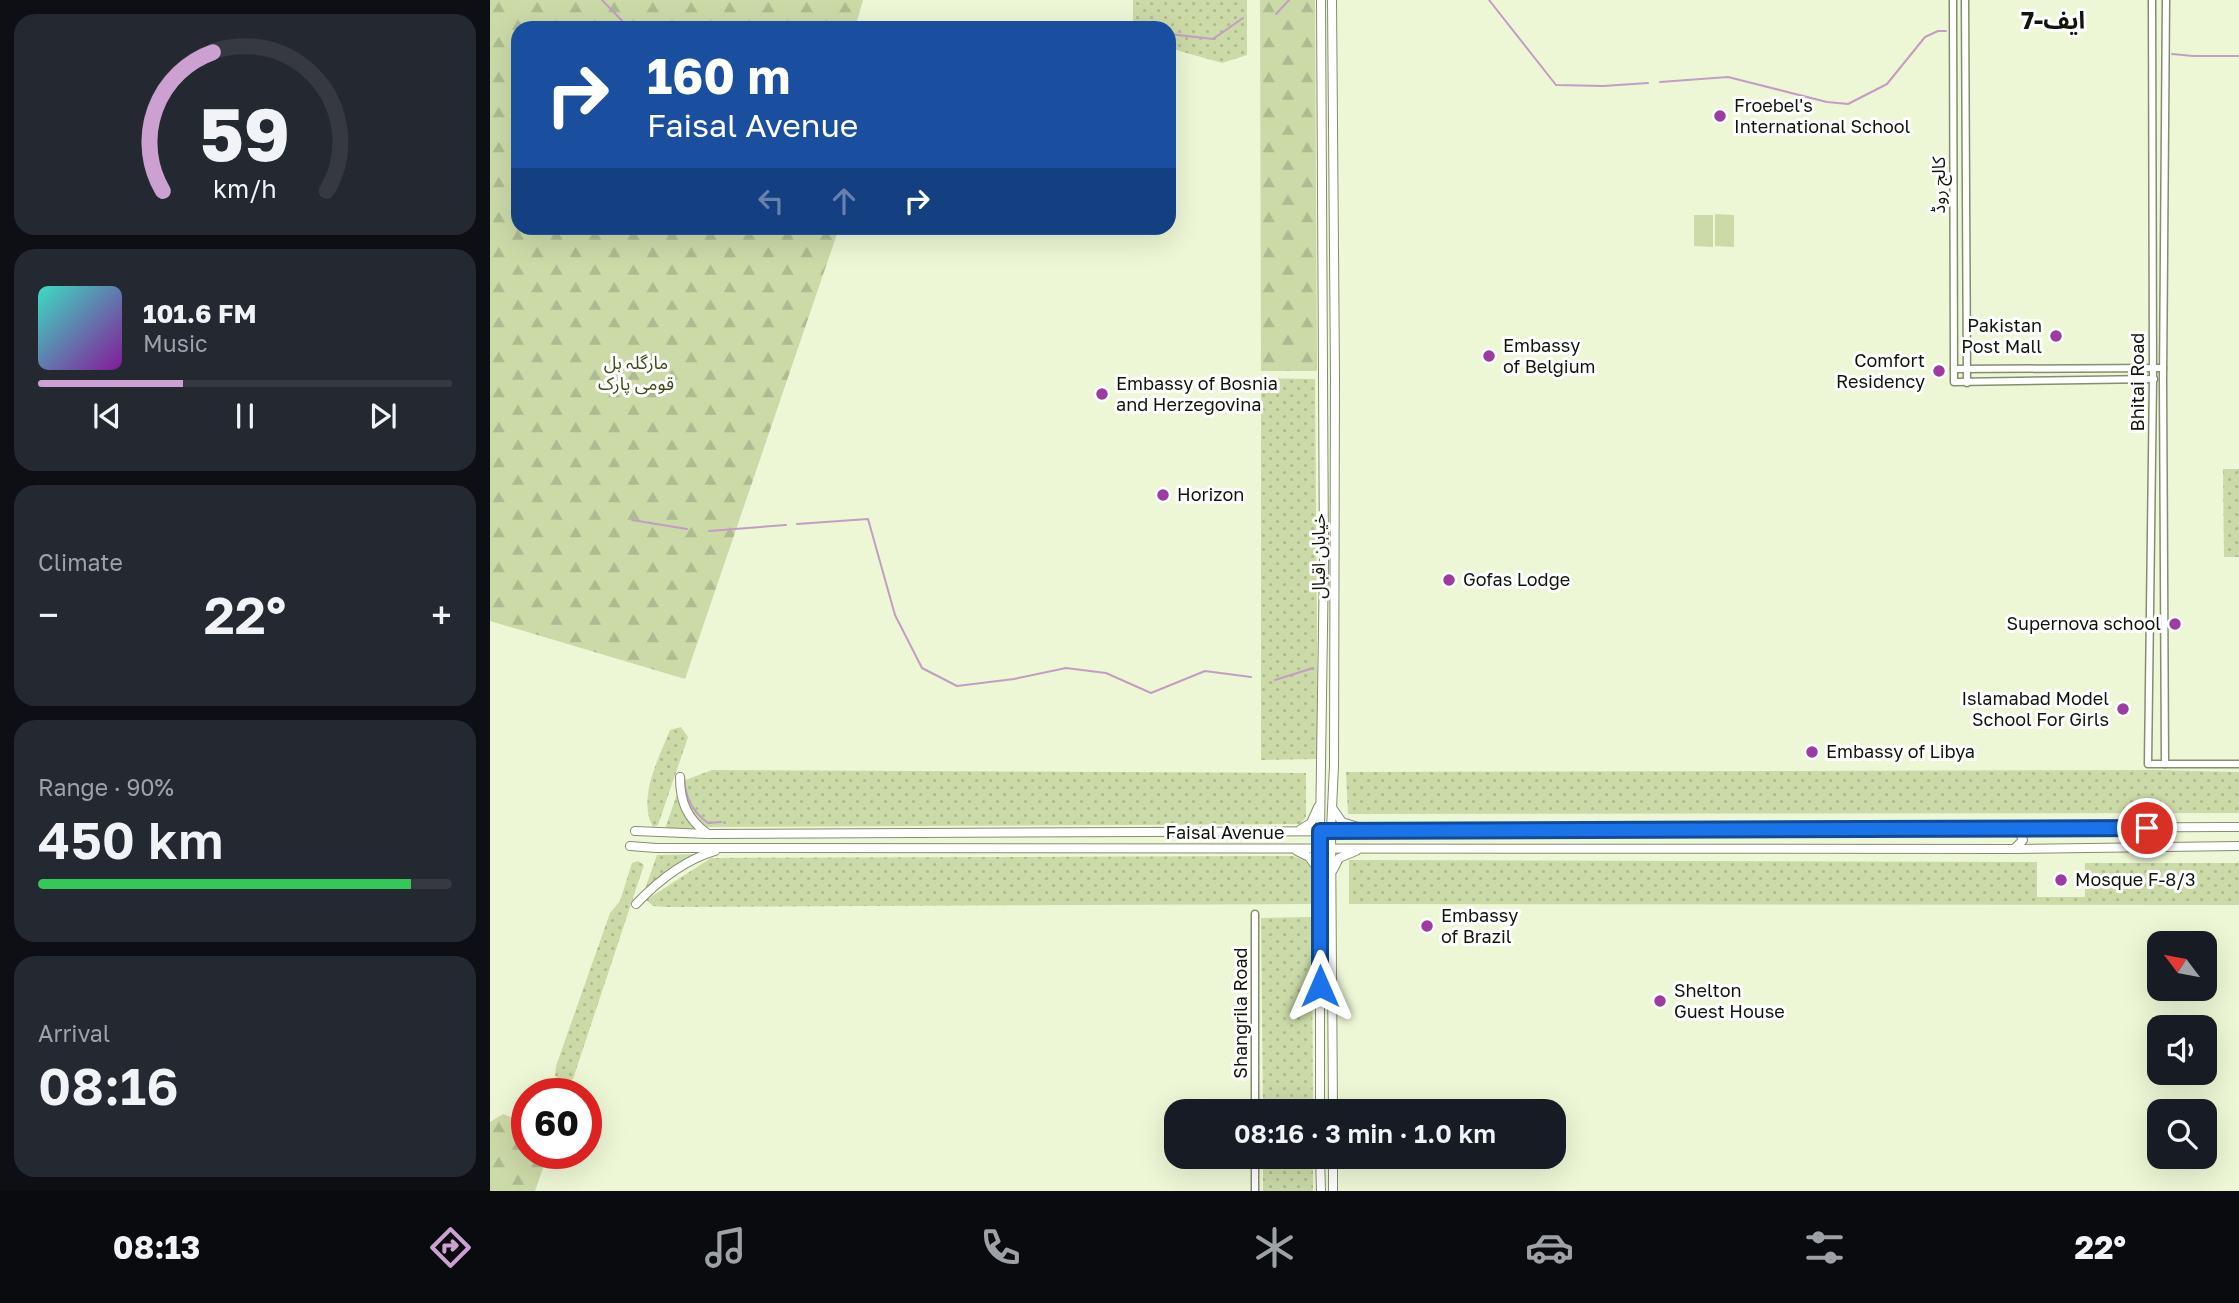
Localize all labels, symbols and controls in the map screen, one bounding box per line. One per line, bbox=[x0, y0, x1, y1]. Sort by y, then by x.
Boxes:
district label: ایف-7 bbox=[2021, 5, 2085, 35]
text: 160 m bbox=[647, 46, 790, 105]
icon: right bbox=[532, 49, 623, 140]
text: 59 bbox=[200, 90, 290, 177]
place label: Froebel's International School bbox=[1734, 94, 1911, 137]
text: Faisal Avenue bbox=[647, 106, 858, 144]
marker: Froebel's International School bbox=[1712, 108, 1728, 124]
street label: کالج روڈ bbox=[1927, 156, 1952, 213]
text: km/h bbox=[213, 173, 277, 204]
icon: left bbox=[752, 182, 790, 220]
icon: ahead bbox=[825, 182, 863, 220]
icon: right bbox=[898, 182, 936, 220]
text: 101.6 FM bbox=[143, 298, 257, 329]
place label: Pakistan Post Mall bbox=[1961, 314, 2042, 357]
marker: Pakistan Post Mall bbox=[2048, 328, 2064, 344]
text: Music bbox=[143, 329, 208, 357]
street label: Bhitai Road bbox=[2126, 333, 2148, 431]
place label: Embassy of Belgium bbox=[1503, 334, 1595, 377]
marker: Embassy of Belgium bbox=[1481, 348, 1497, 364]
place label: Comfort Residency bbox=[1836, 349, 1925, 392]
park label: مارگلہ ہل قومی پارک bbox=[598, 351, 674, 395]
marker: Comfort Residency bbox=[1931, 363, 1947, 379]
place label: Embassy of Bosnia and Herzegovina bbox=[1116, 372, 1278, 415]
marker: Embassy of Bosnia and Herzegovina bbox=[1094, 386, 1110, 402]
icon: previous bbox=[88, 397, 126, 435]
icon: pause bbox=[226, 397, 264, 435]
icon: next bbox=[364, 397, 402, 435]
place label: Horizon bbox=[1177, 483, 1244, 505]
marker: Horizon bbox=[1155, 487, 1171, 503]
street label: خیابان اقبال bbox=[1307, 513, 1330, 599]
text: Climate bbox=[38, 548, 123, 576]
place label: Gofas Lodge bbox=[1463, 568, 1570, 590]
marker: Gofas Lodge bbox=[1441, 572, 1457, 588]
text: 22° bbox=[204, 583, 286, 645]
text: − bbox=[38, 592, 59, 637]
text: + bbox=[431, 592, 452, 637]
place label: Supernova school bbox=[2007, 612, 2161, 634]
marker: Supernova school bbox=[2167, 616, 2183, 632]
place label: Islamabad Model School For Girls bbox=[1961, 687, 2109, 730]
marker: Islamabad Model School For Girls bbox=[2115, 701, 2131, 717]
place label: Embassy of Libya bbox=[1826, 740, 1975, 762]
marker: Embassy of Libya bbox=[1804, 744, 1820, 760]
text: Range · 90% bbox=[38, 773, 174, 801]
pin bbox=[2117, 798, 2177, 858]
text: 450 km bbox=[38, 808, 223, 870]
icon: arrive bbox=[2128, 809, 2166, 847]
street label: Faisal Avenue bbox=[1166, 821, 1284, 843]
place label: Mosque F-8/3 bbox=[2075, 868, 2195, 890]
marker: Mosque F-8/3 bbox=[2053, 872, 2069, 888]
place label: Embassy of Brazil bbox=[1441, 904, 1518, 947]
marker: Embassy of Brazil bbox=[1419, 918, 1435, 934]
north arrow bbox=[2147, 931, 2217, 1001]
map controls bbox=[2147, 931, 2217, 1169]
street label: Shangrila Road bbox=[1229, 947, 1251, 1079]
position arrow bbox=[1283, 949, 1357, 1023]
place label: Shelton Guest House bbox=[1674, 979, 1785, 1022]
marker: Shelton Guest House bbox=[1652, 993, 1668, 1009]
button: sound bbox=[2147, 1015, 2217, 1085]
text: Arrival bbox=[38, 1019, 110, 1047]
text: 08:16 bbox=[38, 1054, 179, 1116]
speed limit sign: 60 bbox=[511, 1078, 602, 1169]
button: search bbox=[2147, 1099, 2217, 1169]
text: 08:16 · 3 min · 1.0 km bbox=[1234, 1118, 1496, 1149]
icon: directions bbox=[426, 1223, 475, 1272]
icon: music bbox=[701, 1223, 750, 1272]
icon: phone bbox=[976, 1223, 1025, 1272]
icon: climate bbox=[1250, 1223, 1299, 1272]
icon: car bbox=[1525, 1223, 1574, 1272]
icon: filters bbox=[1800, 1223, 1849, 1272]
text: 08:13 bbox=[113, 1228, 200, 1266]
text: 22° bbox=[2075, 1228, 2126, 1266]

